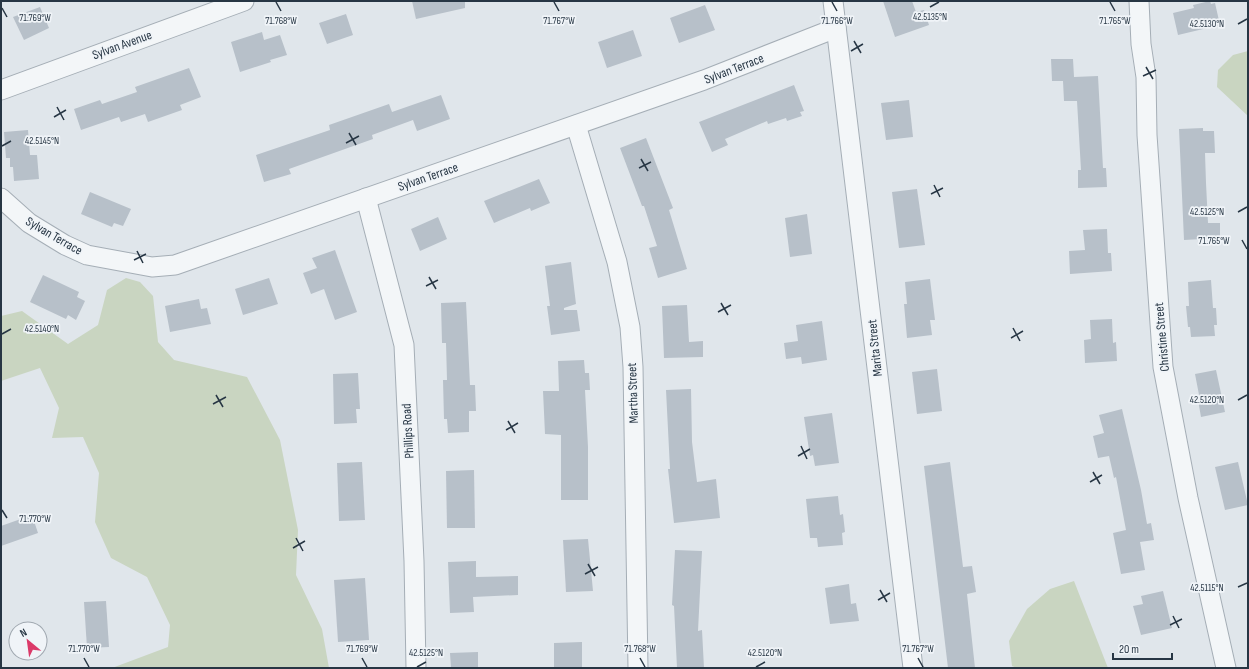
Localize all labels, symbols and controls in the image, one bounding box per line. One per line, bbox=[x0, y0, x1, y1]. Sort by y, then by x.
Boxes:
text: 42.5135°N bbox=[913, 11, 947, 23]
text: 71.769°W bbox=[19, 12, 51, 24]
text: 71.768°W bbox=[265, 15, 297, 27]
text: 71.767°W bbox=[543, 15, 575, 27]
text: 71.766°W bbox=[821, 15, 853, 27]
text: 71.765°W bbox=[1099, 15, 1131, 27]
text: 42.5130°N bbox=[1190, 18, 1224, 30]
street label: Sylvan Avenue bbox=[90, 27, 154, 63]
street label: Sylvan Terrace bbox=[702, 50, 766, 88]
text: 42.5145°N bbox=[25, 135, 59, 147]
street label: Sylvan Terrace bbox=[396, 159, 460, 195]
text: 42.5125°N bbox=[1190, 206, 1224, 218]
street label: Sylvan Terrace bbox=[23, 213, 85, 259]
text: 71.765°W bbox=[1198, 235, 1230, 247]
street label: Christine Street bbox=[1151, 302, 1173, 372]
street label: Marita Street bbox=[864, 319, 886, 377]
text: 42.5140°N bbox=[25, 323, 59, 335]
street label: Martha Street bbox=[624, 362, 642, 424]
text: 42.5120°N bbox=[1190, 394, 1224, 406]
street label: Phillips Road bbox=[399, 403, 417, 459]
text: 71.770°W bbox=[19, 513, 51, 525]
text: 42.5115°N bbox=[1190, 582, 1224, 594]
north arrow bbox=[8, 621, 48, 661]
text: N bbox=[18, 626, 29, 640]
scale bar bbox=[1113, 635, 1172, 661]
text: 20 m bbox=[1119, 642, 1139, 657]
text: 71.770°W bbox=[68, 643, 100, 655]
text: 71.769°W bbox=[346, 643, 378, 655]
text: 71.768°W bbox=[624, 643, 656, 655]
text: 71.767°W bbox=[902, 643, 934, 655]
text: 42.5125°N bbox=[409, 647, 443, 659]
text: 42.5120°N bbox=[748, 647, 782, 659]

